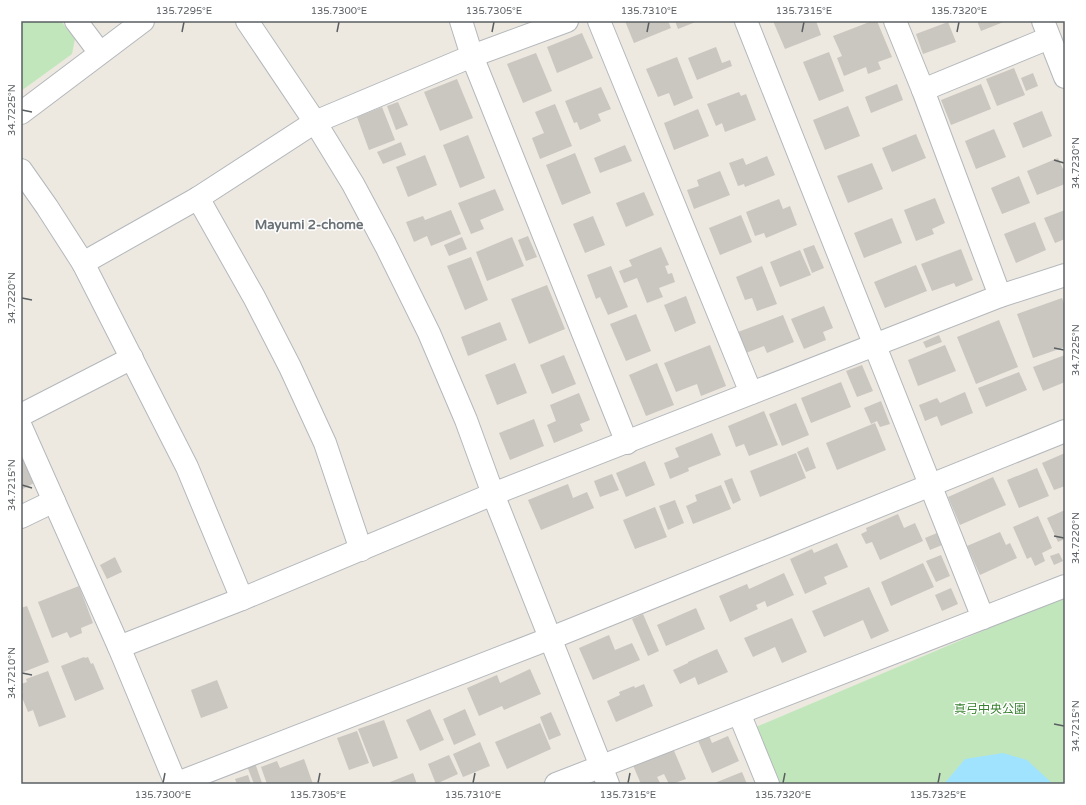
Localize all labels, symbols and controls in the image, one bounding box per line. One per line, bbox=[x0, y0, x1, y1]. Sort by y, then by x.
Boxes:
text: 135.7295°E bbox=[156, 5, 212, 17]
text: 135.7300°E bbox=[311, 5, 367, 17]
text: 135.7305°E bbox=[466, 5, 522, 17]
text: 135.7310°E bbox=[621, 5, 677, 17]
text: 135.7315°E bbox=[776, 5, 832, 17]
text: 135.7320°E bbox=[931, 5, 987, 17]
text: 34.7225°N bbox=[6, 84, 18, 136]
text: 34.7230°N bbox=[1070, 137, 1082, 189]
district label: Mayumi 2-chome bbox=[255, 217, 364, 233]
text: 34.7220°N bbox=[6, 272, 18, 324]
text: 34.7225°N bbox=[1070, 324, 1082, 376]
text: 34.7215°N bbox=[6, 459, 18, 511]
text: 34.7220°N bbox=[1070, 512, 1082, 564]
text: 34.7210°N bbox=[6, 647, 18, 699]
text: 34.7215°N bbox=[1070, 700, 1082, 752]
park label: 真弓中央公園 bbox=[954, 702, 1026, 716]
text: 135.7300°E bbox=[135, 789, 191, 801]
text: 135.7305°E bbox=[290, 789, 346, 801]
text: 135.7310°E bbox=[445, 789, 501, 801]
text: 135.7315°E bbox=[600, 789, 656, 801]
text: 135.7320°E bbox=[755, 789, 811, 801]
text: 135.7325°E bbox=[910, 789, 966, 801]

